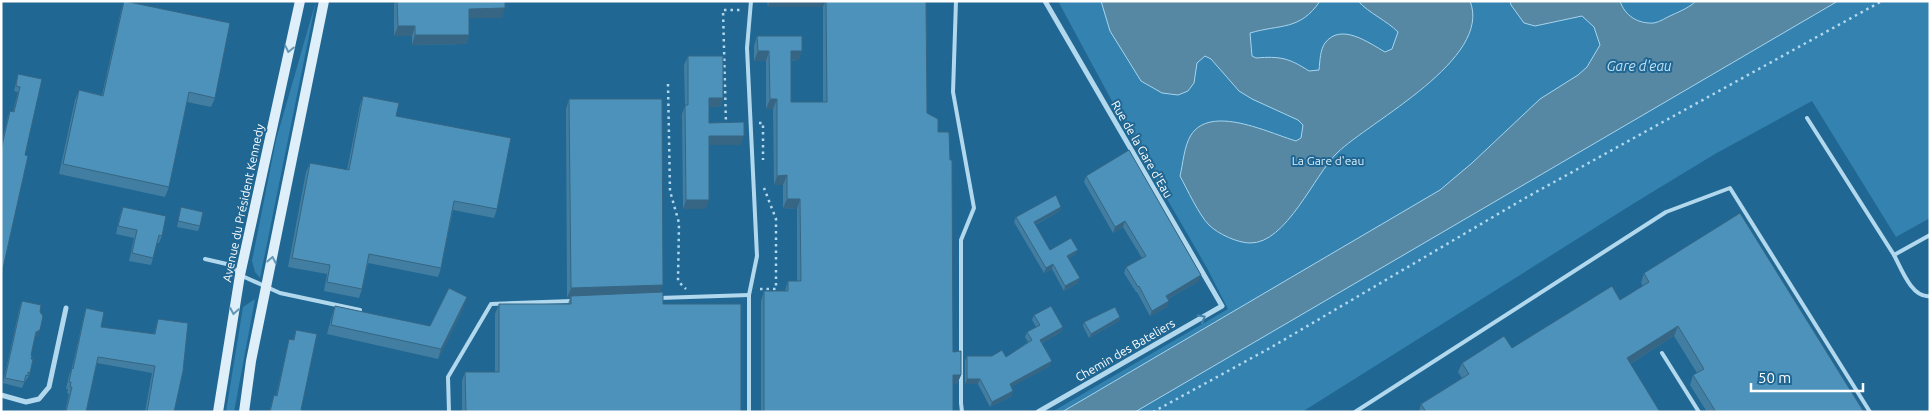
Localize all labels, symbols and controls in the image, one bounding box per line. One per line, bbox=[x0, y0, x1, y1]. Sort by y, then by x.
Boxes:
one-way arrow bbox=[285, 44, 295, 53]
water label: Gare d'eau bbox=[1606, 58, 1672, 74]
street label: Rue de la Gare d'Eau bbox=[1109, 98, 1175, 200]
street label: Avenue du Président Kennedy bbox=[220, 123, 266, 283]
park label: La Gare d'eau bbox=[1292, 154, 1364, 167]
one-way arrow bbox=[266, 256, 276, 265]
one-way arrow bbox=[229, 306, 239, 315]
one-way arrow bbox=[1196, 314, 1205, 324]
street label: Chemin des Bateliers bbox=[1073, 316, 1177, 384]
scale bar bbox=[1751, 360, 1864, 392]
text: 50 m bbox=[1758, 369, 1791, 386]

